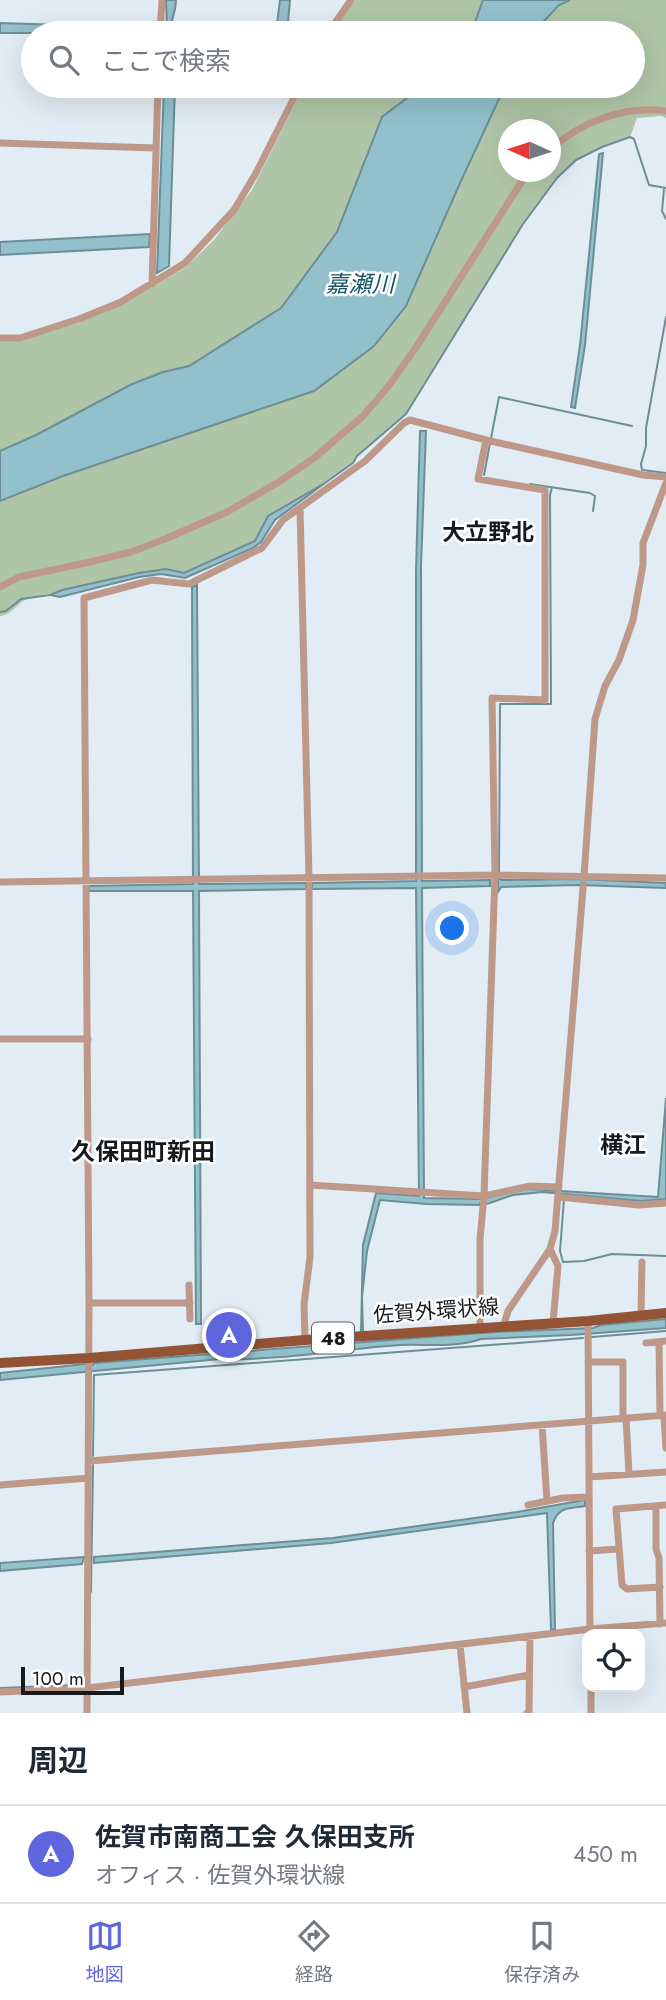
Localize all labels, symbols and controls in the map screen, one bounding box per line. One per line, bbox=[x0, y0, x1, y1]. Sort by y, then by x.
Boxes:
search box bbox=[21, 21, 645, 98]
icon: search bbox=[45, 41, 83, 79]
text: ここで検索 bbox=[101, 42, 231, 80]
north arrow bbox=[498, 119, 561, 182]
water label: 嘉瀬川 bbox=[326, 267, 398, 301]
district label: 大立野北 bbox=[442, 515, 534, 549]
your location bbox=[435, 911, 469, 945]
district label: 横江 bbox=[600, 1128, 646, 1162]
district label: 久保田町新田 bbox=[71, 1134, 215, 1169]
street label: 佐賀外環状線 bbox=[372, 1292, 500, 1330]
pin: A bbox=[206, 1309, 252, 1361]
road number: 48 bbox=[312, 1322, 354, 1354]
map controls bbox=[582, 1629, 645, 1692]
button: locate bbox=[582, 1629, 645, 1692]
scale bar bbox=[21, 1664, 124, 1696]
text: 100 m bbox=[32, 1665, 84, 1692]
text: 周辺 bbox=[28, 1739, 88, 1782]
text: 佐賀市南商工会 久保田支所 bbox=[95, 1818, 415, 1856]
text: A bbox=[43, 1837, 59, 1871]
text: 450 m bbox=[573, 1837, 638, 1871]
text: オフィス · 佐賀外環状線 bbox=[95, 1858, 345, 1892]
tab: 地図 bbox=[86, 1917, 124, 1988]
tab: 経路 bbox=[295, 1917, 333, 1988]
tab: 保存済み bbox=[504, 1917, 580, 1988]

